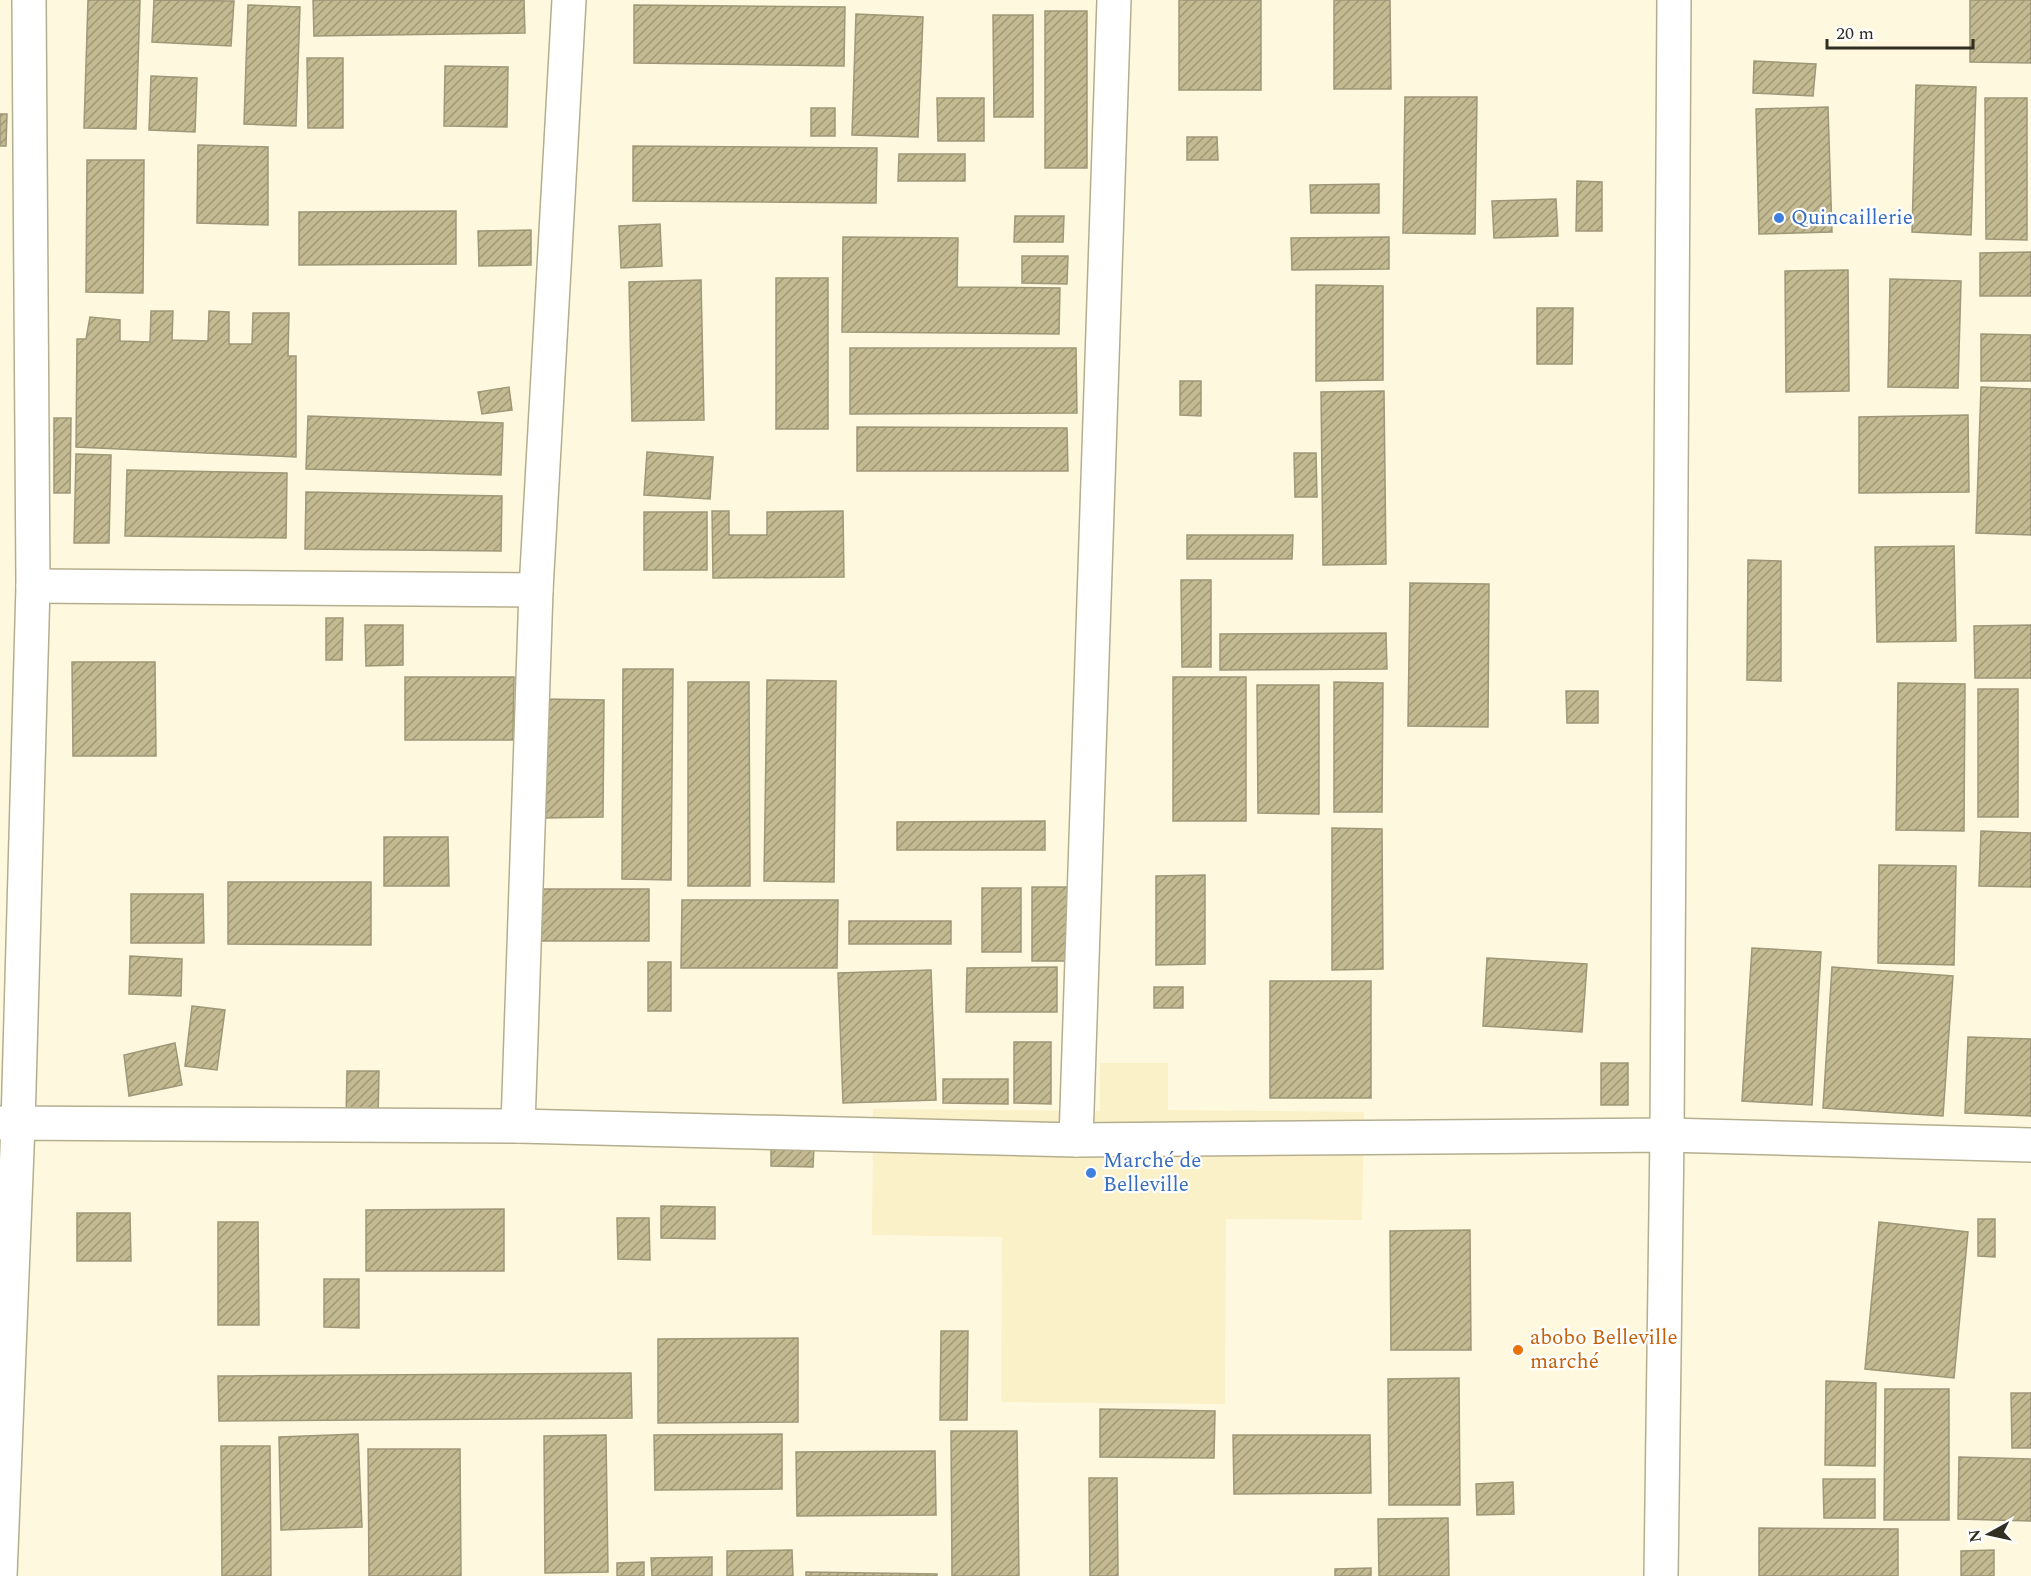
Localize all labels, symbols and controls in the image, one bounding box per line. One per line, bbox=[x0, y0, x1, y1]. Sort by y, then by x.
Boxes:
scale bar bbox=[1827, 12, 1972, 50]
text: 20 m bbox=[1836, 20, 1874, 47]
place label: Quincaillerie bbox=[1791, 202, 1913, 234]
marker: Quincaillerie bbox=[1772, 211, 1786, 225]
place label: Marché de Belleville bbox=[1103, 1145, 1201, 1201]
marker: Marché de Belleville bbox=[1084, 1166, 1098, 1180]
place label: abobo Belleville marché bbox=[1530, 1322, 1678, 1378]
marker: abobo Belleville marché bbox=[1511, 1343, 1525, 1357]
north arrow bbox=[1959, 1504, 2019, 1564]
text: N bbox=[1962, 1528, 1988, 1544]

